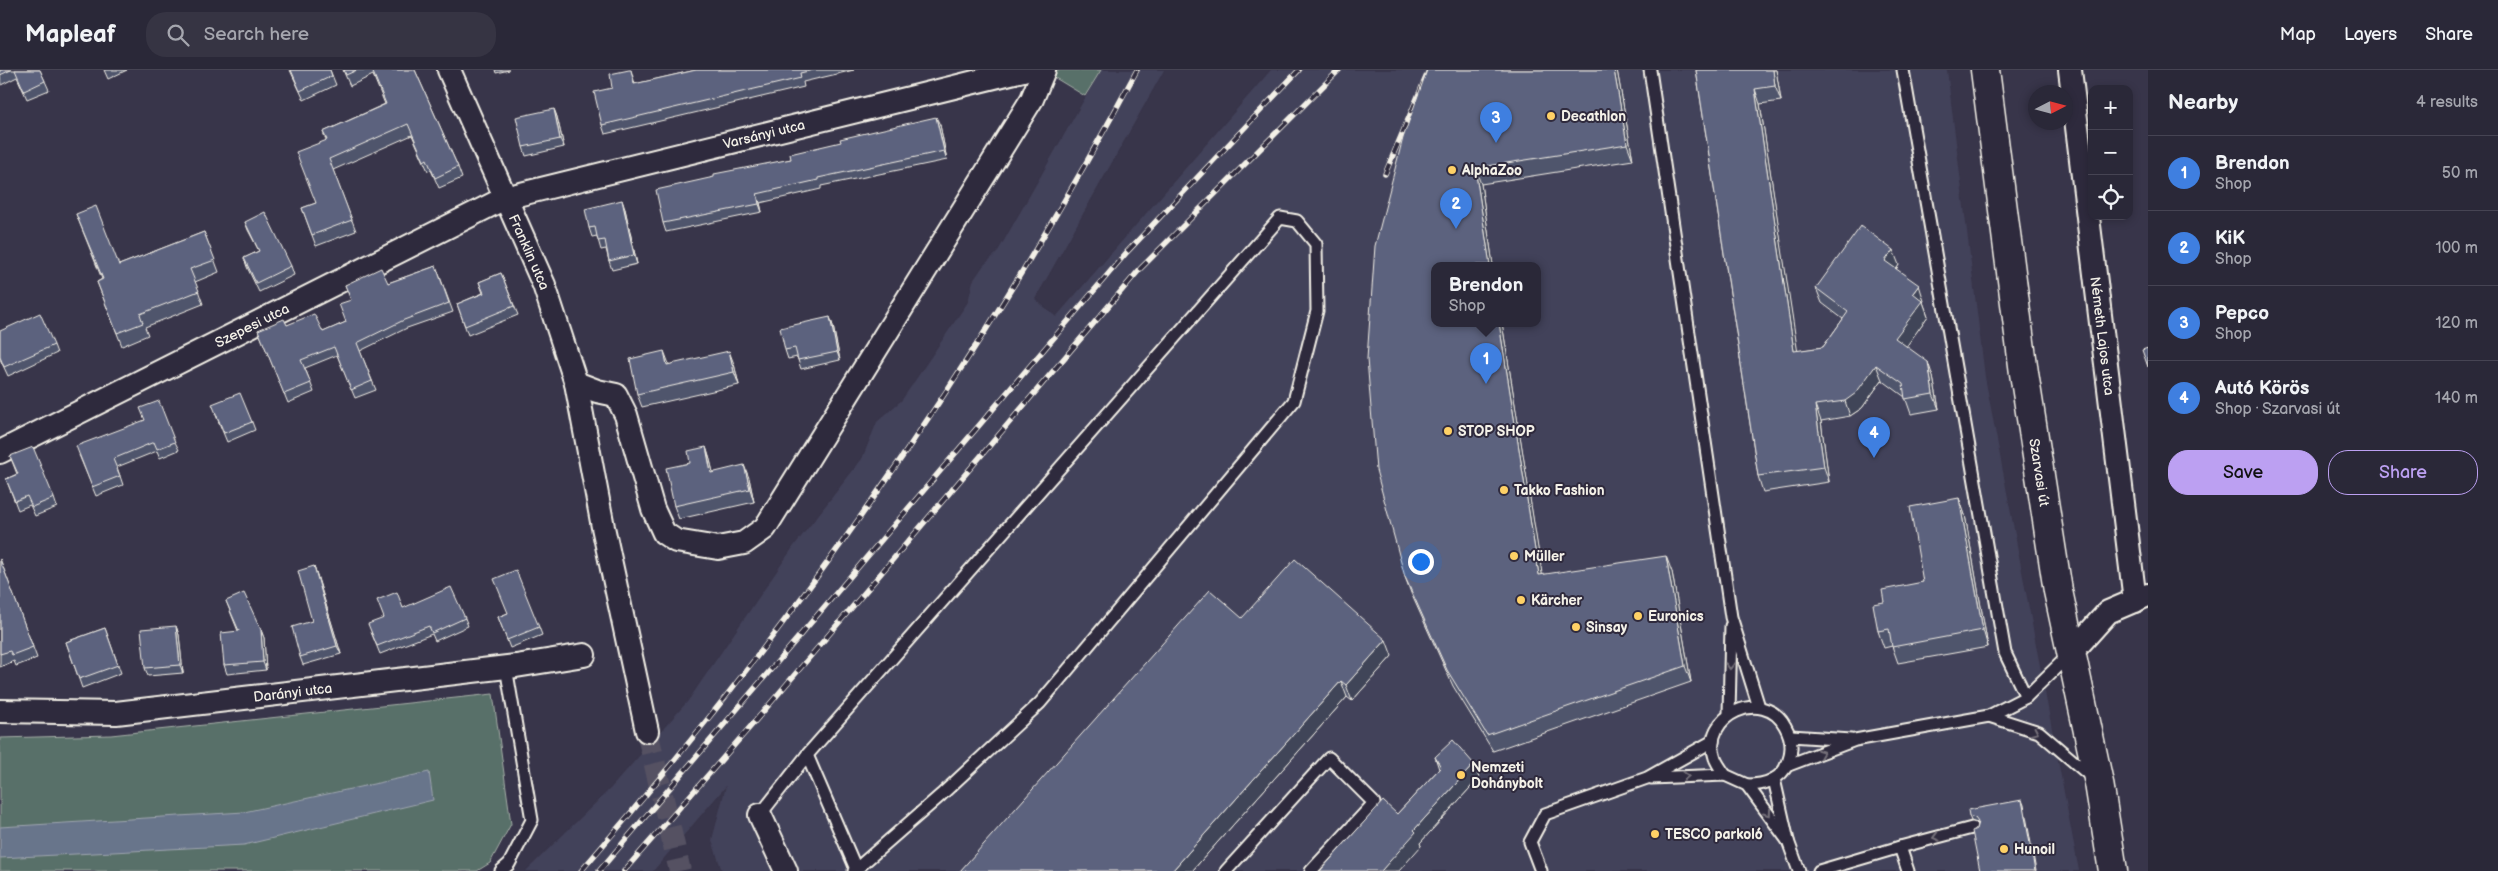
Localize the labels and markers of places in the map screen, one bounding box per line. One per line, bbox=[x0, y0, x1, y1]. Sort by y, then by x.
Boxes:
pin: 3 bbox=[1480, 102, 1512, 143]
place label: Decathlon bbox=[1561, 108, 1626, 125]
marker: Decathlon bbox=[1545, 110, 1557, 122]
place label: AlphaZoo bbox=[1461, 162, 1522, 179]
marker: AlphaZoo bbox=[1446, 164, 1458, 176]
pin: 2 bbox=[1440, 188, 1472, 229]
pin: 1 bbox=[1470, 343, 1502, 384]
pin: 4 bbox=[1858, 417, 1890, 458]
place label: STOP SHOP bbox=[1458, 423, 1535, 440]
marker: STOP SHOP bbox=[1442, 425, 1454, 437]
place label: Takko Fashion bbox=[1514, 482, 1605, 499]
marker: Takko Fashion bbox=[1498, 484, 1510, 496]
place label: Müller bbox=[1524, 548, 1565, 565]
marker: Müller bbox=[1508, 550, 1520, 562]
place label: Kärcher bbox=[1531, 592, 1583, 609]
marker: Kärcher bbox=[1515, 594, 1527, 606]
place label: Euronics bbox=[1648, 608, 1704, 625]
marker: Euronics bbox=[1632, 610, 1644, 622]
place label: Sinsay bbox=[1586, 619, 1628, 636]
marker: Sinsay bbox=[1570, 621, 1582, 633]
place label: Nemzeti Dohánybolt bbox=[1471, 759, 1543, 792]
marker: Nemzeti Dohánybolt bbox=[1455, 769, 1467, 781]
place label: TESCO parkoló bbox=[1665, 826, 1763, 843]
marker: TESCO parkoló bbox=[1649, 828, 1661, 840]
place label: Hunoil bbox=[2014, 841, 2055, 858]
marker: Hunoil bbox=[1998, 843, 2010, 855]

